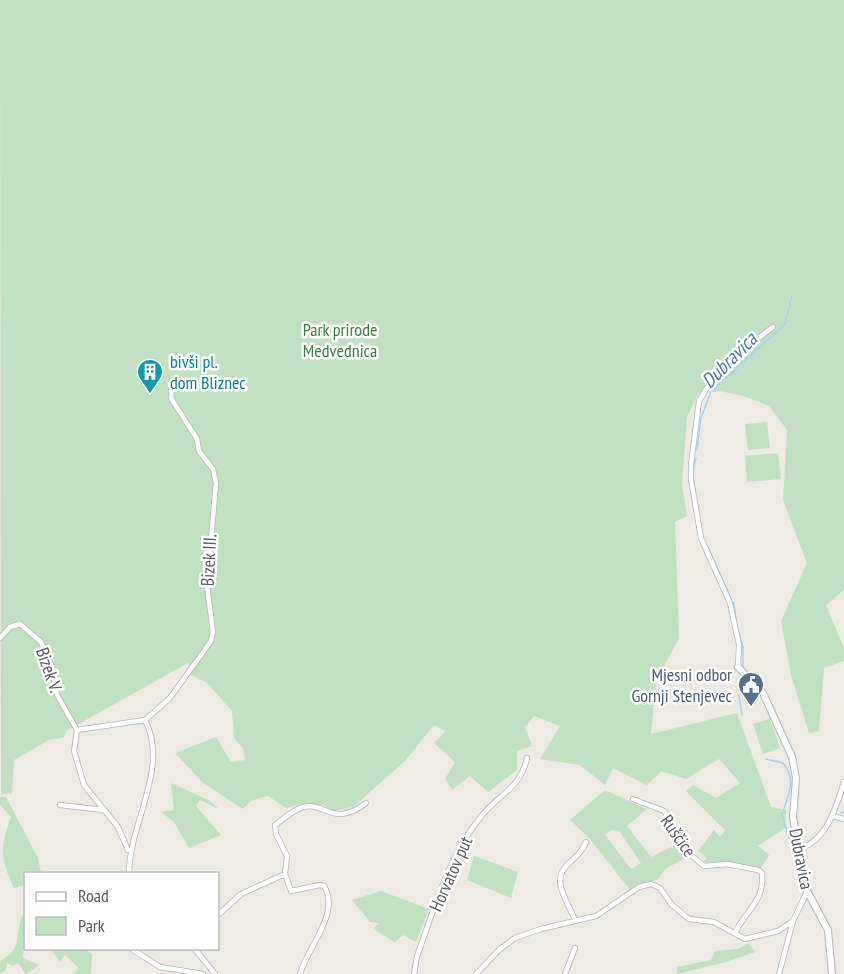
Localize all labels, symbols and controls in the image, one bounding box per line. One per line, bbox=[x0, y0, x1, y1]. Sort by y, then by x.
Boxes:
park label: Park prirode Medvednica bbox=[303, 318, 377, 362]
water label: Dubravica bbox=[696, 326, 763, 393]
place label: bivši pl. dom Bliznec bbox=[170, 350, 246, 394]
building icon: bivši pl. dom Bliznec bbox=[135, 357, 165, 395]
street label: Bizek III. bbox=[196, 533, 221, 587]
street label: Bizek V. bbox=[31, 644, 68, 695]
place label: Mjesni odbor Gornji Stenjevec bbox=[631, 663, 733, 707]
public building icon: Mjesni odbor Gornji Stenjevec bbox=[736, 670, 766, 708]
street label: Ruščice bbox=[656, 810, 701, 861]
street label: Dubravica bbox=[784, 826, 819, 891]
street label: Horvatov put bbox=[424, 833, 477, 915]
legend bbox=[24, 872, 219, 950]
text: Road bbox=[78, 884, 109, 907]
text: Park bbox=[78, 914, 105, 937]

